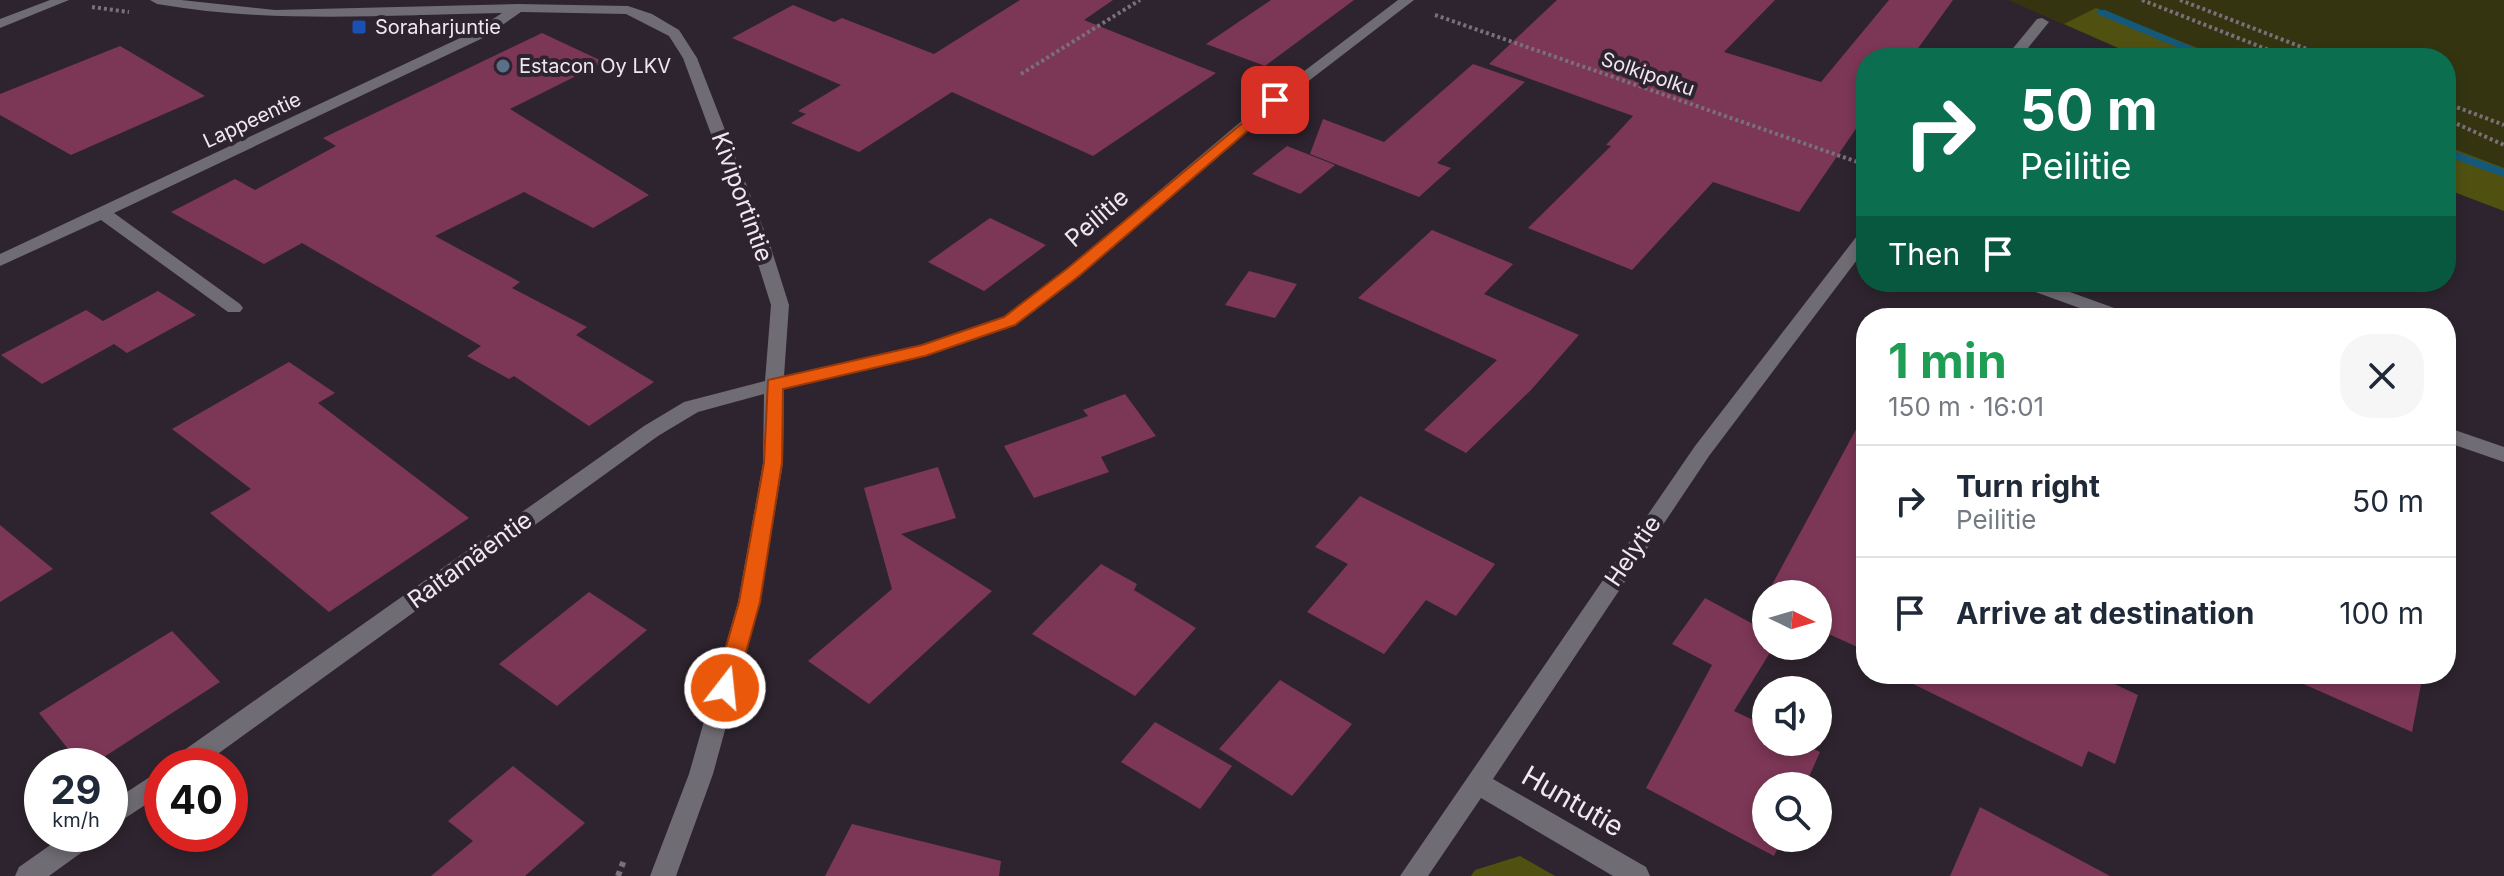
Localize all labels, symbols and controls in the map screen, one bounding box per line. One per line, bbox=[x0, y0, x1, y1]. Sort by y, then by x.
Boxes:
place label: Soraharjuntie bbox=[375, 15, 501, 39]
marker: Soraharjuntie bbox=[350, 18, 368, 36]
street label: Solkipolku bbox=[1598, 47, 1698, 101]
place label: Estacon Oy LKV bbox=[519, 54, 671, 78]
marker: Estacon Oy LKV bbox=[494, 57, 512, 75]
pin bbox=[1241, 66, 1309, 134]
text: 50 m bbox=[2020, 76, 2158, 144]
icon: arrive bbox=[1253, 78, 1297, 122]
icon: right bbox=[1888, 80, 1992, 184]
street label: Lappeentie bbox=[199, 87, 305, 153]
street label: Kiviportintie bbox=[706, 128, 779, 266]
text: Peilitie bbox=[2020, 144, 2131, 188]
street label: Peilitie bbox=[1059, 182, 1134, 253]
icon: arrive bbox=[1976, 232, 2020, 276]
text: Then bbox=[1888, 236, 1960, 272]
text: 1 min bbox=[1888, 331, 2007, 390]
button: close bbox=[2340, 334, 2424, 418]
text: 150 m · 16:01 bbox=[1888, 391, 2044, 422]
text: Turn right bbox=[1956, 468, 2100, 504]
icon: right bbox=[1888, 479, 1932, 523]
text: 50 m bbox=[2352, 483, 2424, 519]
text: Peilitie bbox=[1956, 504, 2036, 535]
street label: Raitamäentie bbox=[402, 505, 537, 614]
street label: Helytie bbox=[1598, 510, 1667, 592]
north arrow bbox=[1752, 580, 1832, 660]
map controls bbox=[1752, 580, 1832, 852]
icon: arrive bbox=[1888, 591, 1932, 635]
text: Arrive at destination bbox=[1956, 595, 2254, 631]
text: 100 m bbox=[2339, 595, 2424, 631]
position arrow bbox=[683, 646, 767, 730]
button: sound bbox=[1752, 676, 1832, 756]
speed limit sign: 40 bbox=[144, 748, 248, 852]
street label: Huntutie bbox=[1516, 758, 1630, 844]
text: 29 bbox=[50, 765, 102, 814]
button: search bbox=[1752, 772, 1832, 852]
text: km/h bbox=[52, 808, 100, 832]

